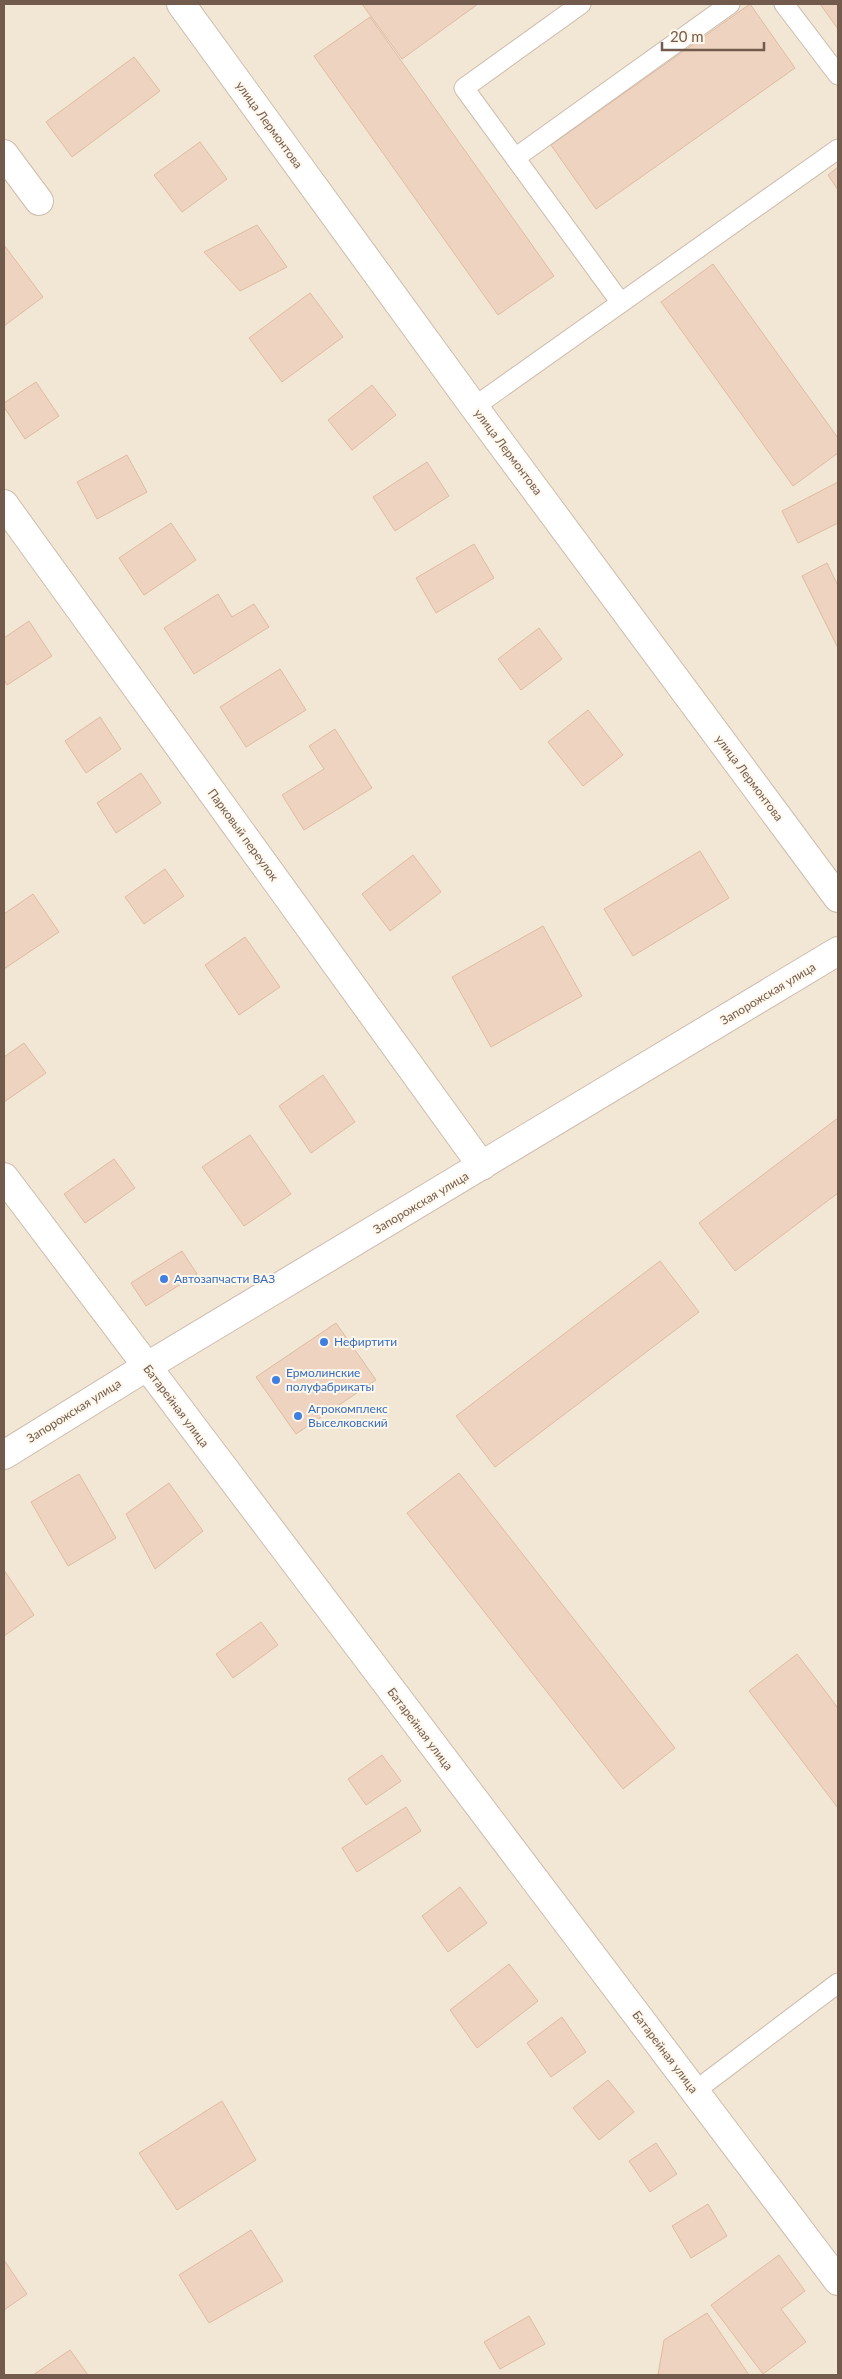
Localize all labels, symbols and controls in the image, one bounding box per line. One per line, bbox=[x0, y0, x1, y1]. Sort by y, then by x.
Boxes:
scale bar bbox=[662, 20, 764, 52]
text: 20 m bbox=[670, 27, 704, 45]
street label: улица Лермонтова bbox=[233, 78, 306, 171]
street label: улица Лермонтова bbox=[471, 406, 546, 498]
street label: улица Лермонтова bbox=[712, 732, 787, 824]
street label: Парковый переулок bbox=[205, 786, 282, 884]
street label: Запорожская улица bbox=[717, 959, 818, 1028]
street label: Запорожская улица bbox=[370, 1168, 471, 1237]
place label: Автозапчасти ВАЗ bbox=[174, 1271, 275, 1286]
marker: Автозапчасти ВАЗ bbox=[158, 1273, 170, 1285]
place label: Нефиртити bbox=[334, 1334, 397, 1349]
marker: Нефиртити bbox=[318, 1336, 330, 1348]
street label: Батарейная улица bbox=[140, 1361, 212, 1450]
place label: Ермолинские полуфабрикаты bbox=[286, 1365, 374, 1394]
marker: Ермолинские полуфабрикаты bbox=[270, 1374, 282, 1386]
street label: Запорожская улица bbox=[24, 1375, 124, 1446]
place label: Агрокомплекс Выселковский bbox=[308, 1401, 388, 1430]
marker: Агрокомплекс Выселковский bbox=[292, 1410, 304, 1422]
street label: Батарейная улица bbox=[384, 1684, 456, 1773]
street label: Батарейная улица bbox=[629, 2007, 701, 2096]

